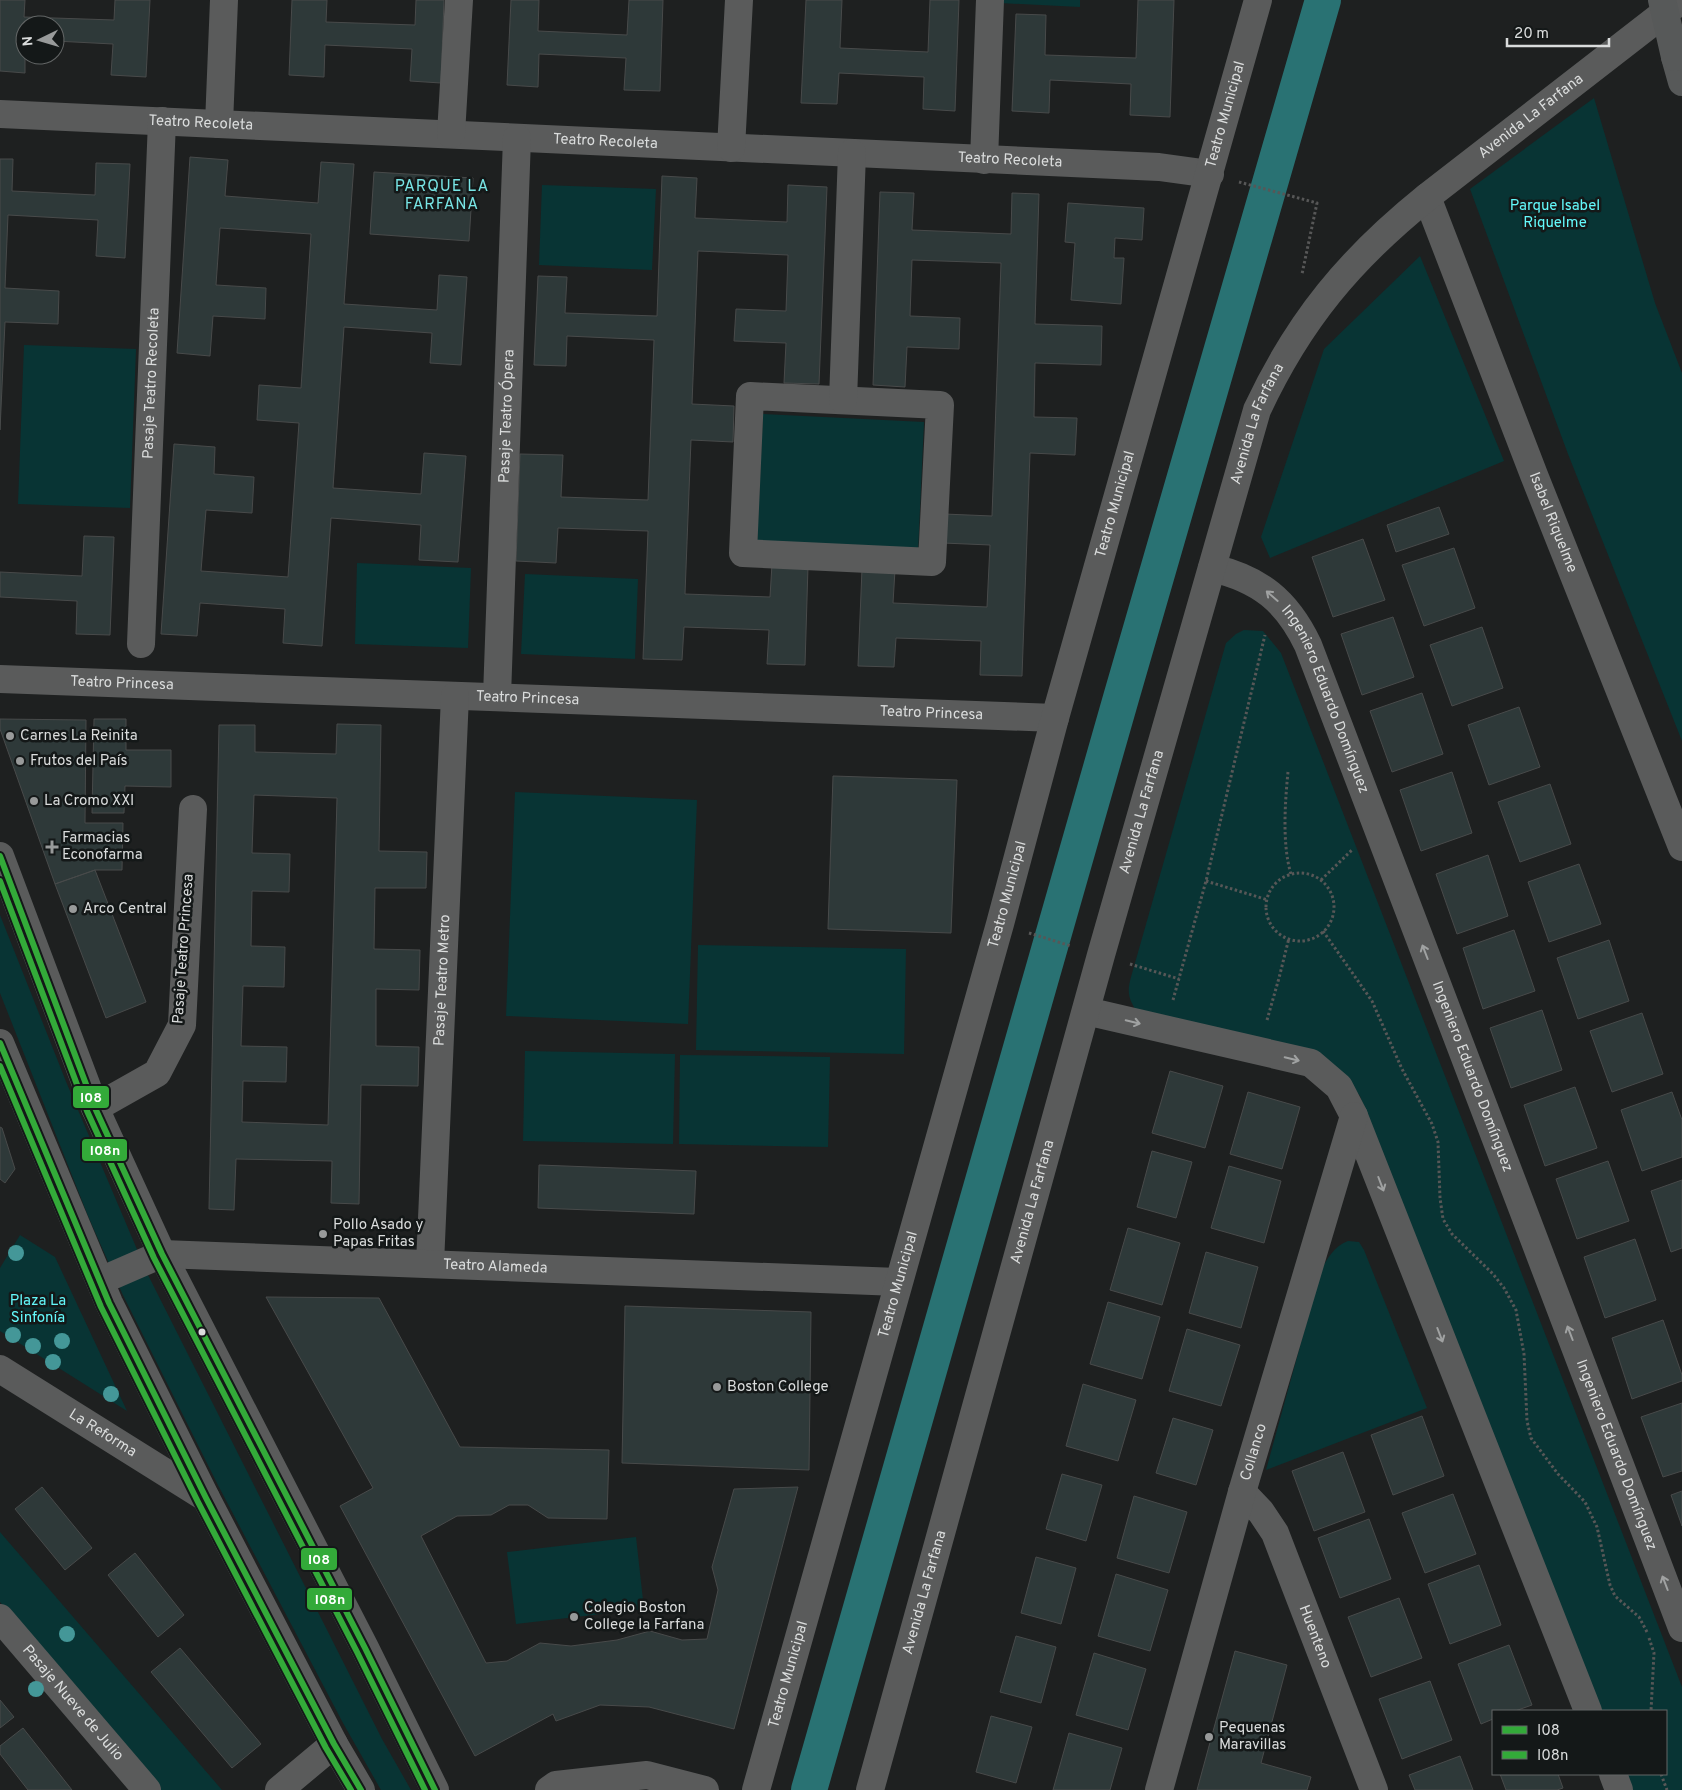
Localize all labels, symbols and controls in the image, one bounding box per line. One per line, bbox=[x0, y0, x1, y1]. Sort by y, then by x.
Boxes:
north arrow bbox=[15, 15, 65, 65]
scale bar bbox=[1507, 15, 1610, 47]
text: 20 m bbox=[1514, 25, 1549, 44]
text: N bbox=[20, 35, 37, 47]
street label: Teatro Municipal bbox=[1201, 59, 1250, 170]
street label: Avenida La Farfana bbox=[1475, 70, 1587, 163]
street label: Teatro Recoleta bbox=[148, 111, 254, 135]
street label: Teatro Recoleta bbox=[553, 130, 658, 154]
street label: Teatro Recoleta bbox=[957, 148, 1063, 172]
district label: PARQUE LA FARFANA bbox=[395, 177, 489, 215]
park label: Parque Isabel Riquelme bbox=[1510, 197, 1600, 233]
street label: Pasaje Teatro Recoleta bbox=[139, 307, 164, 459]
street label: Pasaje Teatro Ópera bbox=[495, 349, 519, 484]
street label: Avenida La Farfana bbox=[1227, 360, 1289, 487]
street label: Teatro Municipal bbox=[1091, 449, 1140, 560]
street label: Isabel Riquelme bbox=[1524, 470, 1581, 576]
one-way arrow bbox=[1266, 591, 1279, 602]
street label: Ingeniero Eduardo Domínguez bbox=[1277, 601, 1373, 796]
street label: Teatro Princesa bbox=[70, 672, 174, 695]
street label: Teatro Princesa bbox=[476, 687, 580, 710]
street label: Teatro Princesa bbox=[879, 702, 983, 725]
place label: Carnes La Reinita bbox=[20, 727, 138, 746]
marker: Carnes La Reinita bbox=[4, 730, 16, 742]
street label: Avenida La Farfana bbox=[1115, 748, 1169, 876]
place label: Frutos del País bbox=[30, 752, 128, 771]
marker: Frutos del País bbox=[14, 755, 26, 767]
place label: La Cromo XXI bbox=[44, 792, 134, 811]
marker: La Cromo XXI bbox=[28, 795, 40, 807]
place label: Farmacias Econofarma bbox=[62, 829, 143, 865]
street label: Teatro Municipal bbox=[984, 839, 1031, 950]
marker: Farmacias Econofarma bbox=[46, 841, 58, 853]
street label: Pasaje Teatro Princesa bbox=[169, 873, 199, 1025]
place label: Arco Central bbox=[83, 900, 167, 919]
marker: Arco Central bbox=[67, 903, 79, 915]
street label: Pasaje Teatro Metro bbox=[430, 914, 455, 1046]
one-way arrow bbox=[1420, 945, 1429, 960]
street label: Ingeniero Eduardo Domínguez bbox=[1427, 979, 1517, 1175]
one-way arrow bbox=[1125, 1018, 1141, 1027]
one-way arrow bbox=[1283, 1055, 1299, 1064]
line badge: I08 bbox=[72, 1085, 110, 1109]
text: I08 bbox=[80, 1090, 102, 1107]
line badge: I08n bbox=[81, 1138, 128, 1162]
street label: Avenida La Farfana bbox=[1006, 1138, 1059, 1266]
text: I08n bbox=[90, 1143, 120, 1160]
one-way arrow bbox=[1377, 1176, 1386, 1191]
place label: Pollo Asado y Papas Fritas bbox=[333, 1216, 423, 1252]
marker: Pollo Asado y Papas Fritas bbox=[317, 1228, 329, 1240]
street label: Teatro Municipal bbox=[874, 1229, 922, 1340]
street label: Teatro Alameda bbox=[442, 1255, 548, 1278]
park label: Plaza La Sinfonía bbox=[10, 1292, 66, 1328]
one-way arrow bbox=[1565, 1326, 1574, 1341]
unlabelled marker bbox=[197, 1327, 207, 1337]
one-way arrow bbox=[1436, 1327, 1446, 1342]
street label: Ingeniero Eduardo Domínguez bbox=[1571, 1357, 1661, 1553]
place label: Boston College bbox=[727, 1378, 829, 1397]
marker: Boston College bbox=[711, 1381, 723, 1393]
street label: La Reforma bbox=[65, 1405, 140, 1462]
street label: Collanco bbox=[1236, 1421, 1271, 1483]
street label: Avenida La Farfana bbox=[898, 1528, 951, 1657]
line badge: I08 bbox=[300, 1547, 338, 1571]
text: I08 bbox=[308, 1552, 330, 1569]
one-way arrow bbox=[1660, 1576, 1669, 1591]
line badge: I08n bbox=[306, 1587, 353, 1611]
text: I08n bbox=[315, 1592, 345, 1609]
place label: Colegio Boston College la Farfana bbox=[584, 1599, 704, 1635]
street label: Huenteno bbox=[1294, 1602, 1336, 1671]
marker: Colegio Boston College la Farfana bbox=[568, 1611, 580, 1623]
street label: Teatro Municipal bbox=[764, 1619, 813, 1730]
street label: Pasaje Nueve de Julio bbox=[18, 1641, 128, 1765]
legend bbox=[1492, 1710, 1667, 1775]
place label: Pequenas Maravillas bbox=[1219, 1719, 1286, 1755]
text: I08 bbox=[1537, 1722, 1560, 1741]
marker: Pequenas Maravillas bbox=[1203, 1731, 1215, 1743]
text: I08n bbox=[1537, 1747, 1569, 1766]

